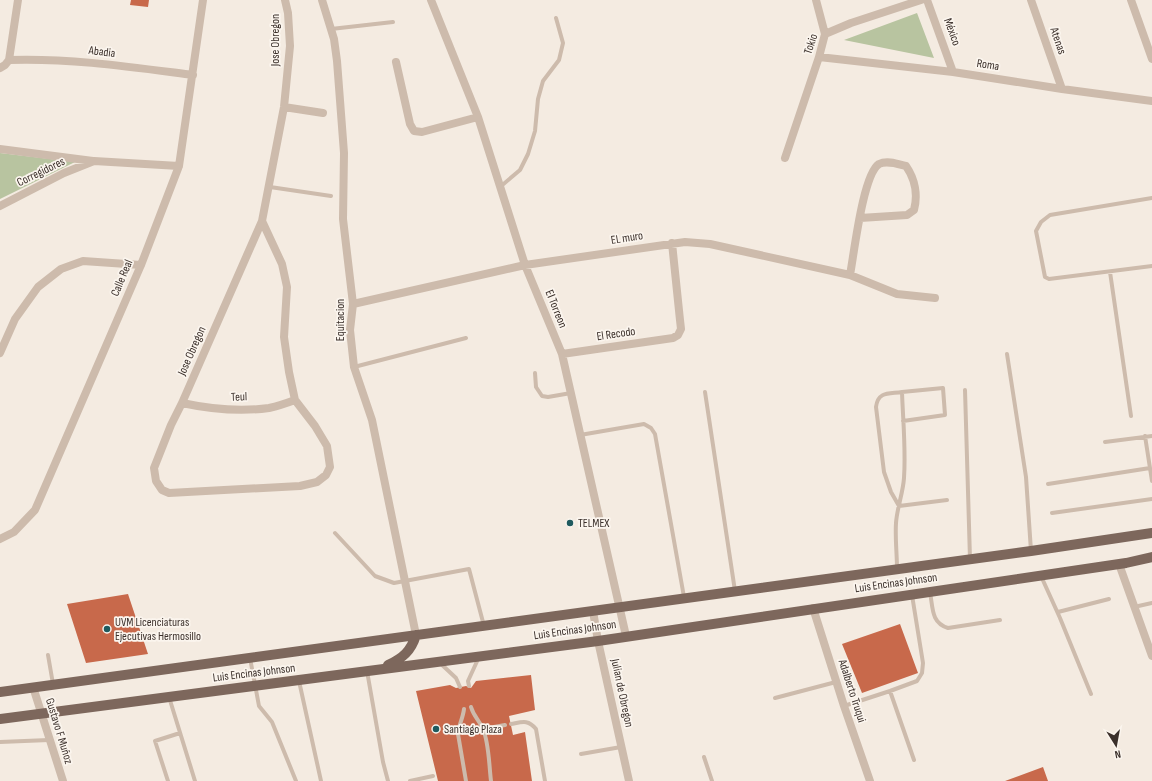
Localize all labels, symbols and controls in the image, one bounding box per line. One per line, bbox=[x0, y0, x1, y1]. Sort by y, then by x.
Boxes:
street label: Jose Obregon bbox=[268, 14, 283, 67]
street label: México bbox=[940, 16, 964, 48]
street label: Atenas bbox=[1046, 25, 1070, 57]
street label: Tokio bbox=[801, 32, 821, 56]
street label: Abadia bbox=[87, 43, 117, 61]
street label: Roma bbox=[976, 56, 1001, 74]
street label: Corregidores bbox=[15, 154, 67, 190]
street label: EL muro bbox=[610, 228, 644, 248]
street label: Calle Real bbox=[108, 257, 136, 299]
street label: El Torreon bbox=[542, 288, 570, 330]
street label: Equitacion bbox=[333, 299, 348, 341]
street label: Jose Obregon bbox=[174, 324, 209, 379]
street label: El Recodo bbox=[596, 324, 636, 344]
street label: Teul bbox=[231, 389, 247, 405]
place label: TELMEX bbox=[578, 516, 610, 531]
marker: TELMEX bbox=[565, 518, 575, 528]
street label: Luis Encinas Johnson bbox=[854, 570, 938, 596]
place label: UVM Licenciaturas Ejecutivas Hermosillo bbox=[115, 615, 201, 644]
street label: Luis Encinas Johnson bbox=[533, 617, 617, 643]
marker: UVM Licenciaturas Ejecutivas Hermosillo bbox=[102, 624, 112, 634]
street label: Julian de Obregon bbox=[607, 657, 637, 729]
street label: Adalberto Truqui bbox=[834, 657, 869, 724]
street label: Luis Encinas Johnson bbox=[212, 660, 296, 686]
street label: Gustavo F Muñoz bbox=[42, 696, 76, 766]
place label: Santiago Plaza bbox=[444, 722, 502, 737]
marker: Santiago Plaza bbox=[431, 724, 441, 734]
north arrow bbox=[1096, 725, 1136, 765]
text: N bbox=[1114, 747, 1122, 761]

